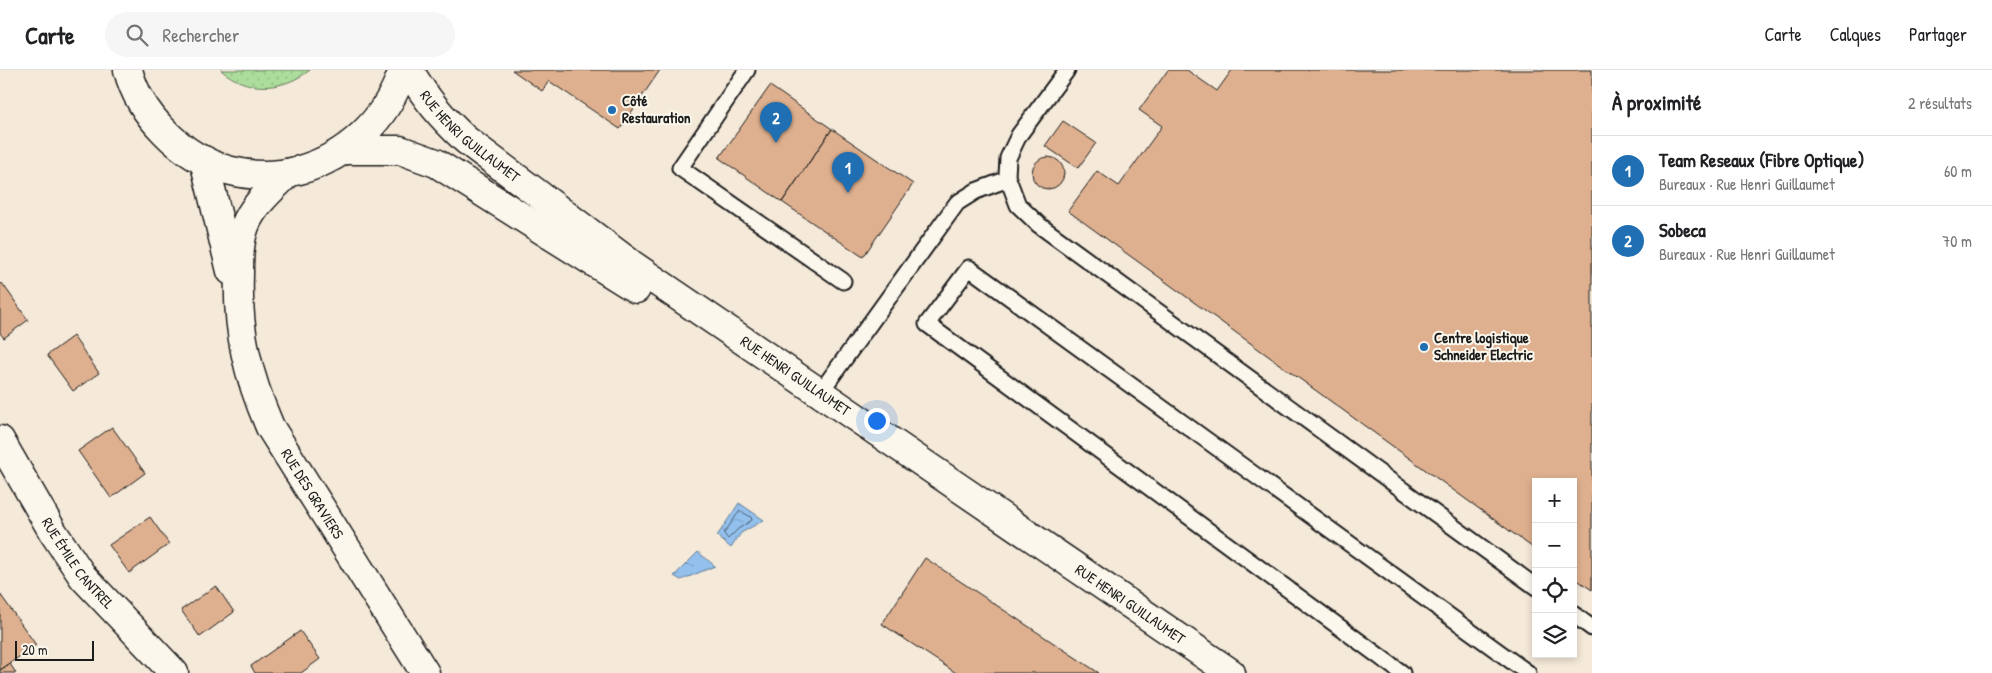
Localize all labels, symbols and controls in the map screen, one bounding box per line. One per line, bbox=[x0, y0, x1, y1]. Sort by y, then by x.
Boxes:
search box bbox=[105, 12, 455, 57]
text: Carte bbox=[25, 19, 75, 51]
icon: search bbox=[123, 21, 151, 49]
text: Rechercher bbox=[163, 22, 239, 48]
text: Carte bbox=[1764, 22, 1802, 47]
text: Calques bbox=[1830, 22, 1881, 47]
text: Partager bbox=[1909, 22, 1967, 47]
street label: RUE HENRI GUILLAUMET bbox=[415, 86, 525, 188]
text: À proximité bbox=[1612, 88, 1701, 117]
place label: Côté Restauration bbox=[622, 90, 691, 128]
text: 2 résultats bbox=[1908, 92, 1972, 114]
pin: 2 bbox=[760, 102, 792, 143]
marker: Côté Restauration bbox=[606, 104, 618, 116]
text: Team Reseaux (Fibre Optique) bbox=[1659, 147, 1864, 173]
pin: 1 bbox=[832, 152, 864, 193]
text: 1 bbox=[1625, 160, 1631, 182]
text: 60 m bbox=[1944, 160, 1972, 182]
text: Bureaux · Rue Henri Guillaumet bbox=[1659, 173, 1835, 195]
text: Sobeca bbox=[1659, 217, 1706, 243]
text: 2 bbox=[1624, 230, 1632, 252]
text: 70 m bbox=[1942, 230, 1972, 252]
text: Bureaux · Rue Henri Guillaumet bbox=[1659, 243, 1835, 265]
place label: Centre logistique Schneider Electric bbox=[1434, 327, 1534, 365]
street label: RUE HENRI GUILLAUMET bbox=[736, 331, 856, 421]
marker: Centre logistique Schneider Electric bbox=[1418, 341, 1430, 353]
your location bbox=[864, 408, 890, 434]
street label: RUE DES GRAVIERS bbox=[276, 444, 349, 543]
map controls bbox=[1532, 478, 1577, 658]
button: + bbox=[1532, 478, 1577, 523]
street label: RUE ÉMILE CANTREL bbox=[37, 514, 119, 614]
button: − bbox=[1532, 523, 1577, 568]
street label: RUE HENRI GUILLAUMET bbox=[1071, 559, 1190, 649]
button: locate bbox=[1532, 568, 1577, 613]
button: layers bbox=[1532, 613, 1577, 658]
scale bar bbox=[15, 638, 94, 661]
text: 20 m bbox=[22, 640, 48, 659]

